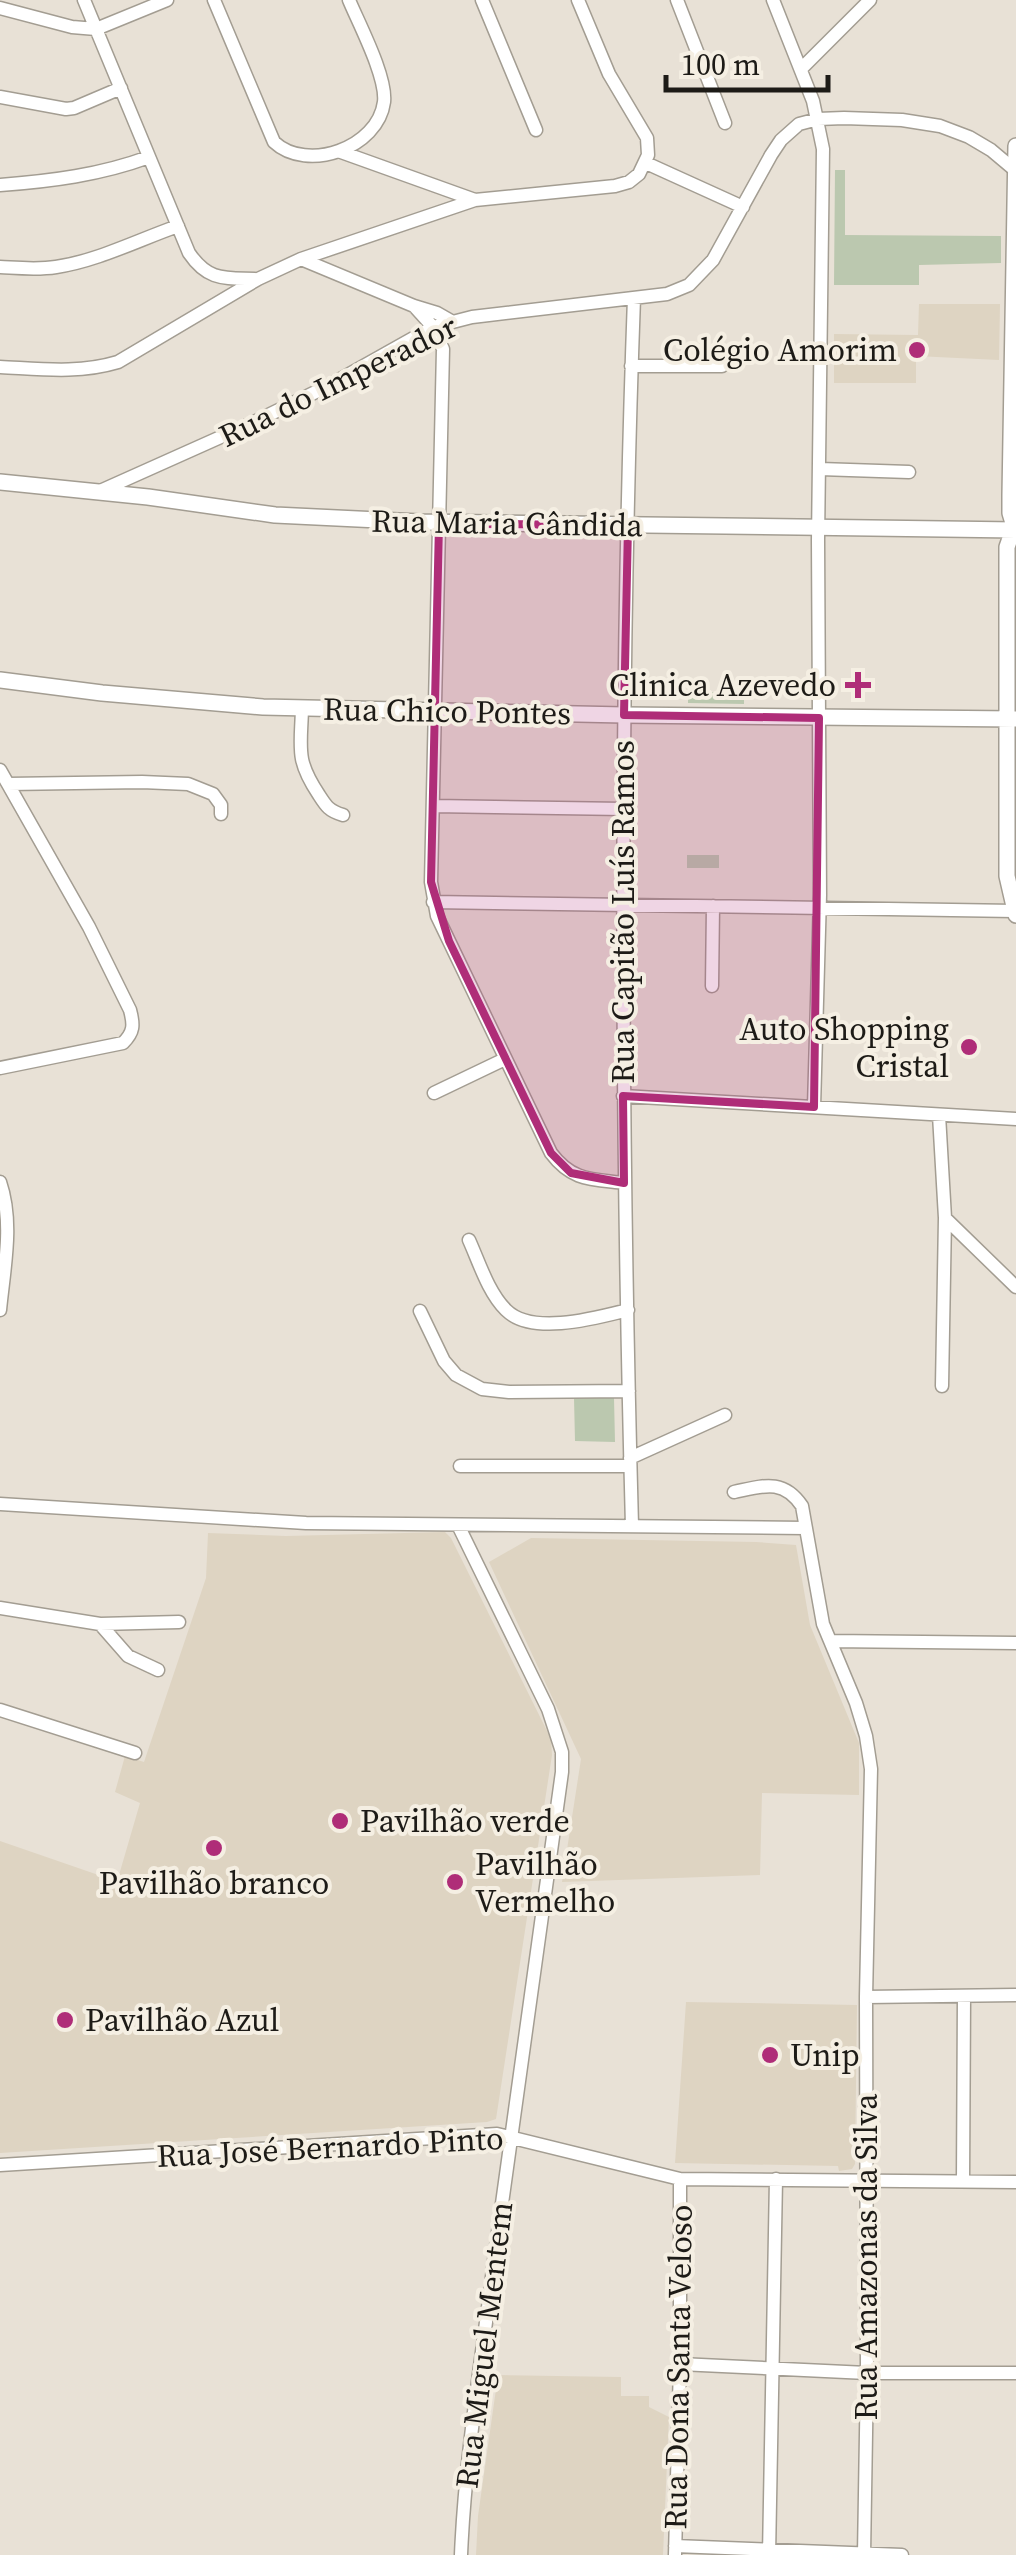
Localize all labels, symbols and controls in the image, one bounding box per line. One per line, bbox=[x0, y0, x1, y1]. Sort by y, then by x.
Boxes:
scale bar bbox=[666, 30, 828, 92]
text: 100 m bbox=[681, 44, 760, 85]
street label: Rua do Imperador bbox=[212, 304, 465, 458]
place label: Colégio Amorim bbox=[663, 328, 897, 372]
marker: Colégio Amorim bbox=[906, 339, 928, 361]
street label: Rua Maria Cândida bbox=[371, 499, 644, 547]
place label: Clinica Azevedo bbox=[609, 663, 836, 707]
marker: Clinica Azevedo bbox=[845, 672, 871, 698]
street label: Rua Chico Pontes bbox=[323, 687, 571, 735]
street label: Rua Capitão Luís Ramos bbox=[601, 740, 645, 1084]
place label: Auto Shopping Cristal bbox=[739, 1007, 949, 1088]
marker: Auto Shopping Cristal bbox=[958, 1036, 980, 1058]
place label: Pavilhão verde bbox=[360, 1799, 570, 1843]
marker: Pavilhão verde bbox=[329, 1810, 351, 1832]
marker: Pavilhão branco bbox=[203, 1837, 225, 1859]
place label: Pavilhão Vermelho bbox=[475, 1842, 615, 1923]
place label: Pavilhão branco bbox=[99, 1861, 329, 1905]
marker: Pavilhão Vermelho bbox=[444, 1871, 466, 1893]
place label: Pavilhão Azul bbox=[85, 1998, 279, 2042]
marker: Pavilhão Azul bbox=[54, 2009, 76, 2031]
place label: Unip bbox=[790, 2033, 860, 2077]
marker: Unip bbox=[759, 2044, 781, 2066]
street label: Rua Amazonas da Silva bbox=[844, 2093, 888, 2421]
street label: Rua José Bernardo Pinto bbox=[155, 2116, 505, 2178]
street label: Rua Miguel Mentem bbox=[445, 2199, 523, 2491]
street label: Rua Dona Santa Veloso bbox=[653, 2204, 703, 2530]

